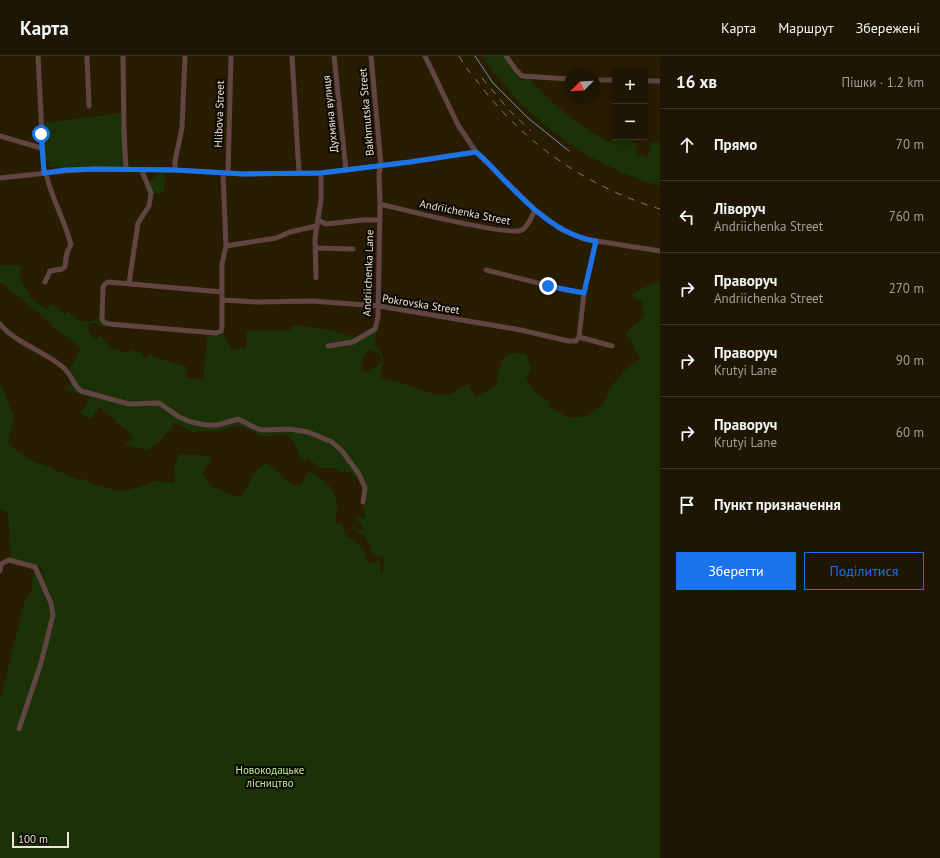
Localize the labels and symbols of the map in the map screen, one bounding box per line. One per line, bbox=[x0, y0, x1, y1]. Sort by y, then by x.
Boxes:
street label: Bakhmutska Street bbox=[355, 67, 377, 157]
north arrow bbox=[564, 68, 600, 104]
street label: Духмяна вулиця bbox=[319, 75, 341, 153]
street label: Hlibova Street bbox=[211, 80, 227, 148]
route start bbox=[32, 125, 50, 143]
street label: Andriichenka Street bbox=[418, 196, 512, 228]
street label: Andriichenka Lane bbox=[359, 229, 377, 317]
route end bbox=[539, 277, 557, 295]
street label: Pokrovska Street bbox=[381, 291, 461, 317]
park label: Новокодацьке лісництво bbox=[236, 763, 305, 790]
scale bar bbox=[12, 830, 69, 849]

